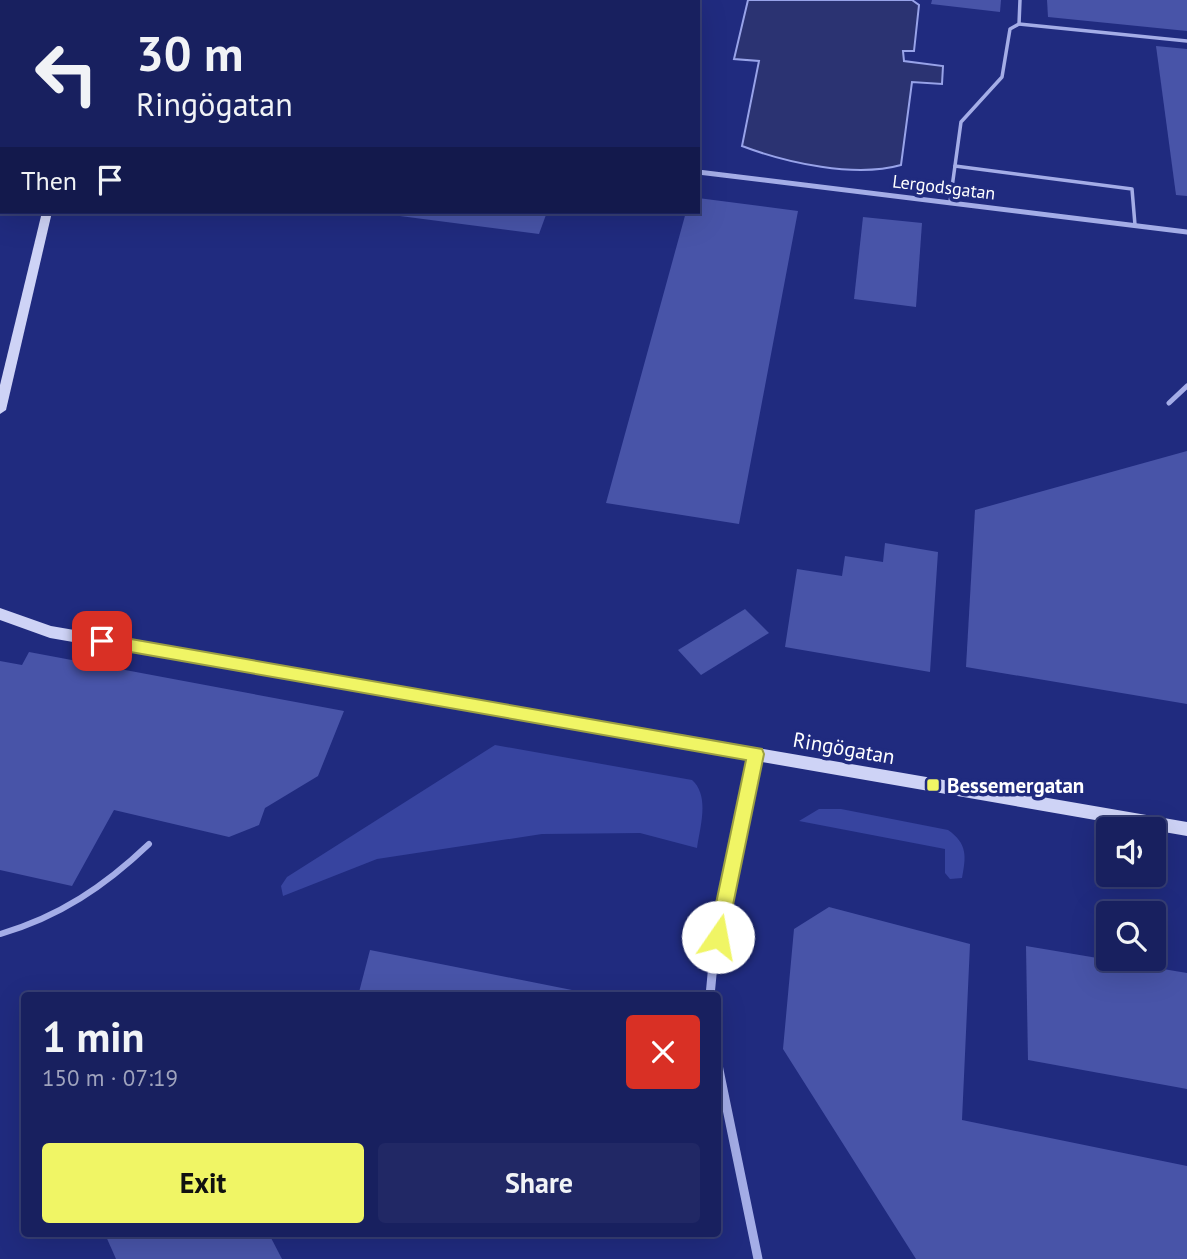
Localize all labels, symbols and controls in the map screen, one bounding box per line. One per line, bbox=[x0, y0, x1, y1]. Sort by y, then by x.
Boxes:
text: 30 m bbox=[136, 21, 243, 85]
icon: left bbox=[21, 28, 112, 119]
text: Ringögatan bbox=[136, 83, 293, 125]
icon: arrive bbox=[91, 161, 129, 199]
text: Then bbox=[21, 164, 77, 197]
street label: Lergodsgatan bbox=[891, 169, 997, 205]
pin bbox=[72, 611, 132, 671]
icon: arrive bbox=[83, 622, 121, 660]
street label: Ringögatan bbox=[791, 726, 897, 770]
place label: Bessemergatan bbox=[947, 772, 1084, 799]
marker: Bessemergatan bbox=[925, 777, 941, 793]
map controls bbox=[1096, 817, 1166, 971]
button: sound bbox=[1096, 817, 1166, 887]
position arrow bbox=[681, 900, 755, 974]
button: search bbox=[1096, 901, 1166, 971]
text: 1 min bbox=[42, 1009, 144, 1064]
button: close bbox=[626, 1015, 700, 1089]
text: 150 m · 07:19 bbox=[42, 1063, 178, 1092]
button: Exit bbox=[42, 1143, 364, 1223]
button: Share bbox=[378, 1143, 700, 1223]

